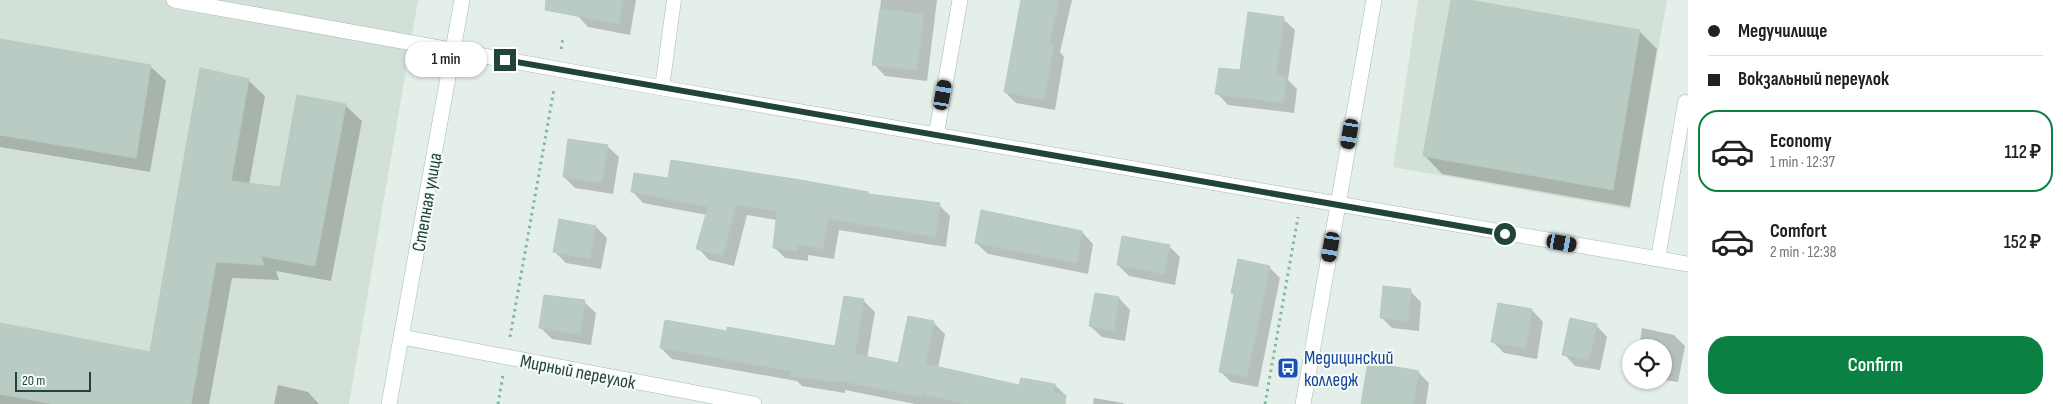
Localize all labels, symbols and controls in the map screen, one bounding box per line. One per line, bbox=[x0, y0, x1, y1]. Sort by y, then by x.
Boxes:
text: Медучилище bbox=[1738, 20, 1827, 43]
callout: 1 min bbox=[405, 42, 488, 78]
route end bbox=[494, 49, 516, 71]
text: 1 min bbox=[431, 50, 461, 69]
text: Вокзальный переулок bbox=[1738, 68, 1889, 91]
car bbox=[933, 79, 952, 111]
car bbox=[1340, 118, 1359, 150]
icon: car bbox=[1710, 129, 1755, 174]
text: Economy bbox=[1770, 130, 1832, 153]
text: 112 ₽ bbox=[2004, 141, 2041, 164]
street label: Степная улица bbox=[407, 151, 447, 253]
text: 1 min · 12:37 bbox=[1770, 153, 1835, 172]
icon: car bbox=[1710, 219, 1755, 264]
text: Comfort bbox=[1770, 220, 1827, 243]
route start bbox=[1494, 223, 1516, 245]
car bbox=[1321, 231, 1340, 263]
text: 152 ₽ bbox=[2004, 231, 2041, 254]
car bbox=[1545, 233, 1578, 253]
text: 2 min · 12:38 bbox=[1770, 243, 1837, 262]
button: Confirm bbox=[1708, 336, 2043, 394]
map controls bbox=[1622, 339, 1672, 389]
button: locate bbox=[1622, 339, 1672, 389]
place label: Медицинский колледж bbox=[1304, 347, 1393, 392]
street label: Мирный переулок bbox=[518, 350, 638, 395]
bus stop icon: Медицинский колледж bbox=[1276, 356, 1300, 380]
scale bar bbox=[15, 369, 91, 392]
text: 20 m bbox=[22, 372, 45, 389]

